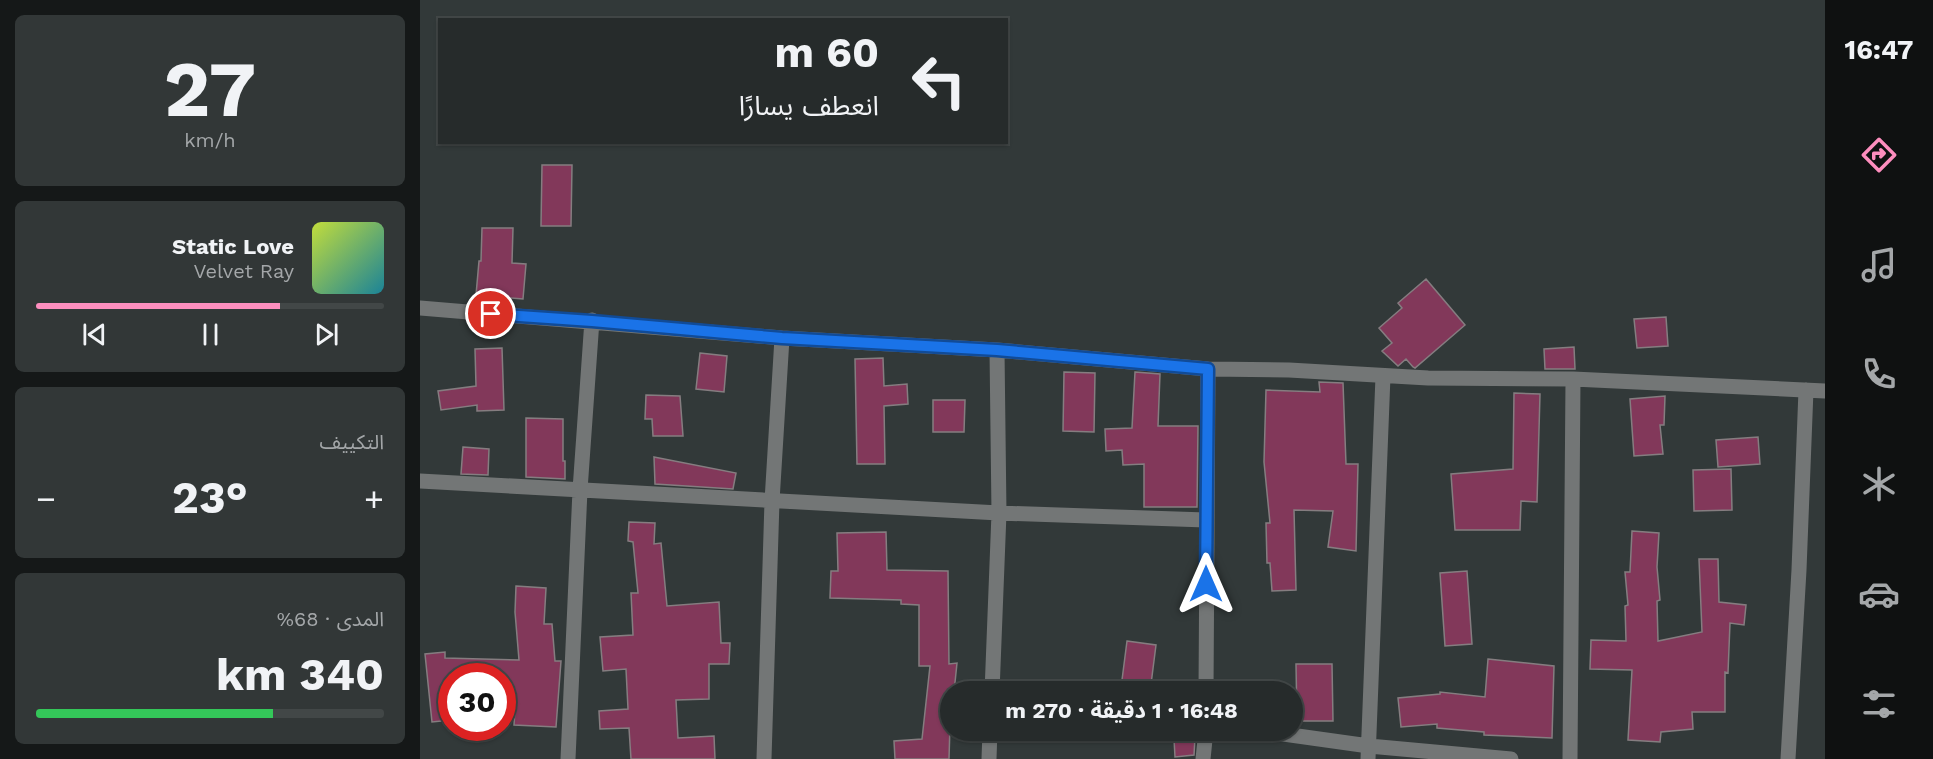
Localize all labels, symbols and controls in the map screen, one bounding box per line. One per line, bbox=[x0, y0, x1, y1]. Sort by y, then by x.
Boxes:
text: 60 m bbox=[775, 28, 879, 77]
text: 16:47 bbox=[1845, 34, 1913, 66]
icon: left bbox=[900, 42, 978, 120]
text: 27 bbox=[164, 43, 256, 135]
text: انعطف يسارًا bbox=[739, 90, 879, 122]
text: km/h bbox=[184, 128, 236, 152]
icon: directions bbox=[1858, 134, 1900, 176]
text: Static Love bbox=[172, 234, 294, 259]
icon: music bbox=[1858, 244, 1900, 286]
text: Velvet Ray bbox=[194, 259, 294, 283]
pin bbox=[465, 288, 516, 339]
icon: arrive bbox=[474, 297, 507, 330]
icon: previous bbox=[78, 318, 111, 351]
icon: pause bbox=[194, 318, 227, 351]
icon: next bbox=[310, 318, 343, 351]
icon: phone bbox=[1858, 353, 1900, 395]
text: التكييف bbox=[320, 430, 384, 454]
icon: climate bbox=[1858, 463, 1900, 505]
text: 23° bbox=[172, 471, 248, 524]
text: − bbox=[36, 479, 56, 518]
text: + bbox=[364, 479, 384, 518]
position arrow bbox=[1174, 552, 1238, 616]
icon: car bbox=[1858, 573, 1900, 615]
text: المدى · 68% bbox=[277, 607, 384, 631]
text: 340 km bbox=[216, 648, 384, 701]
speed limit sign: 30 bbox=[438, 663, 516, 741]
icon: filters bbox=[1858, 683, 1900, 725]
text: 16:48 · 1 دقيقة · 270 m bbox=[1005, 698, 1238, 723]

